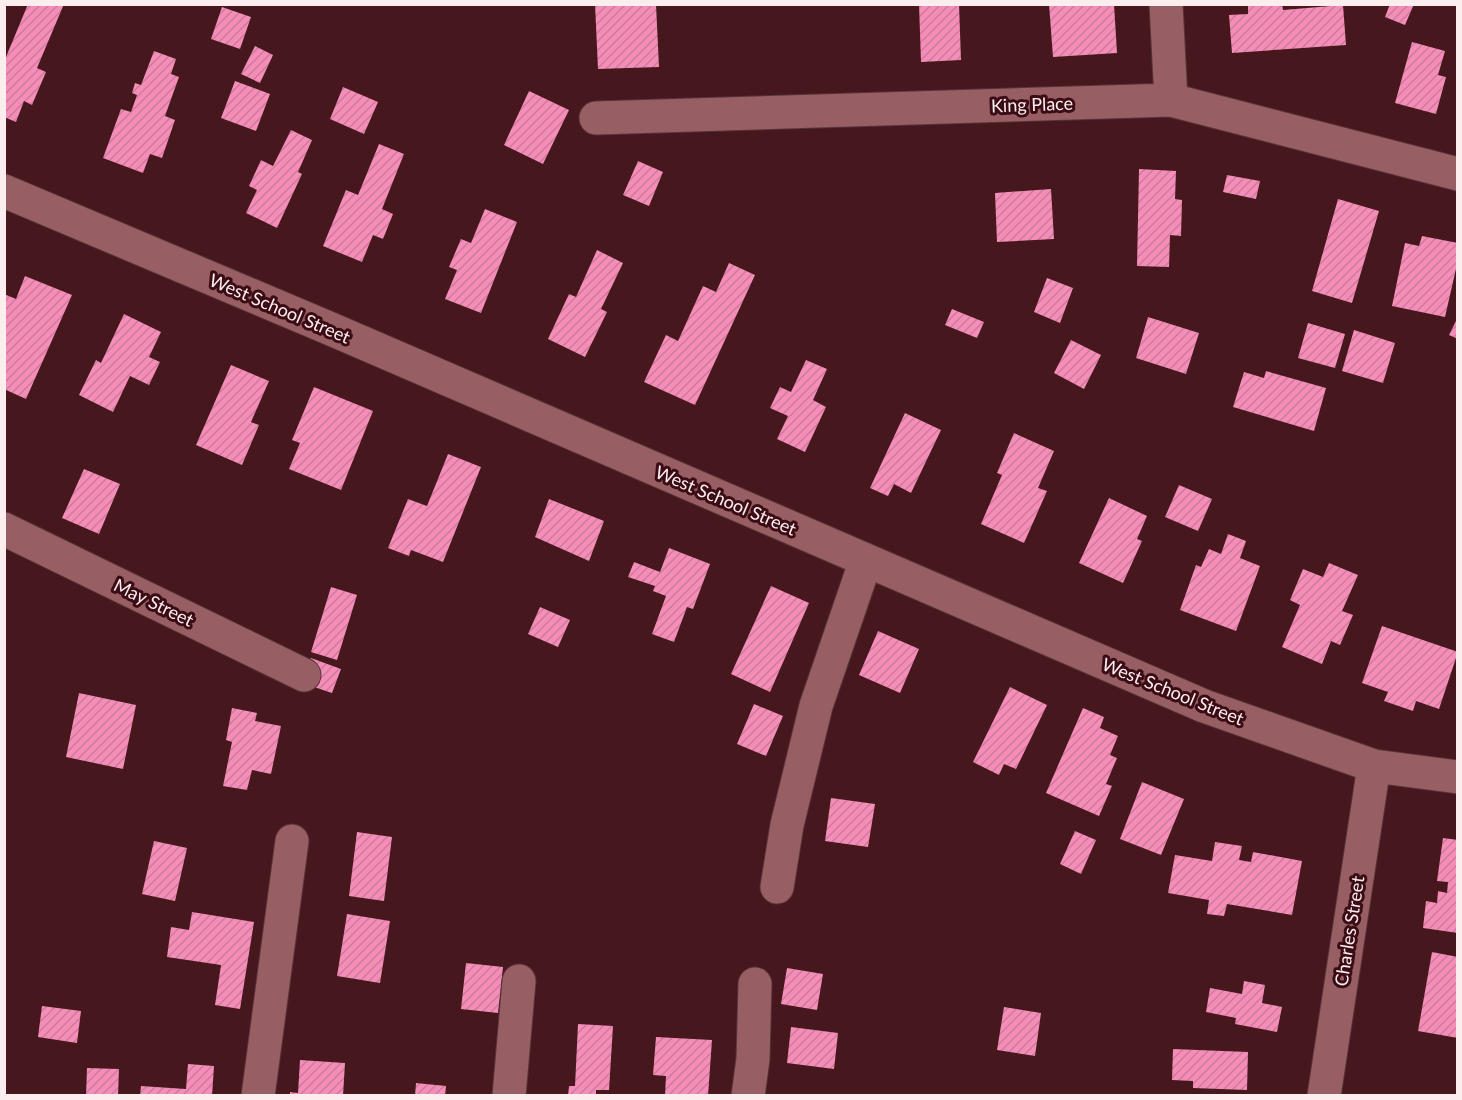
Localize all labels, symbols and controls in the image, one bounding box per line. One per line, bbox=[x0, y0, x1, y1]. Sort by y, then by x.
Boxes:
street label: King Place bbox=[991, 92, 1073, 116]
street label: West School Street bbox=[206, 268, 354, 348]
street label: West School Street bbox=[652, 460, 800, 540]
street label: May Street bbox=[111, 573, 198, 631]
street label: West School Street bbox=[1099, 653, 1248, 730]
street label: Charles Street bbox=[1329, 874, 1369, 988]

